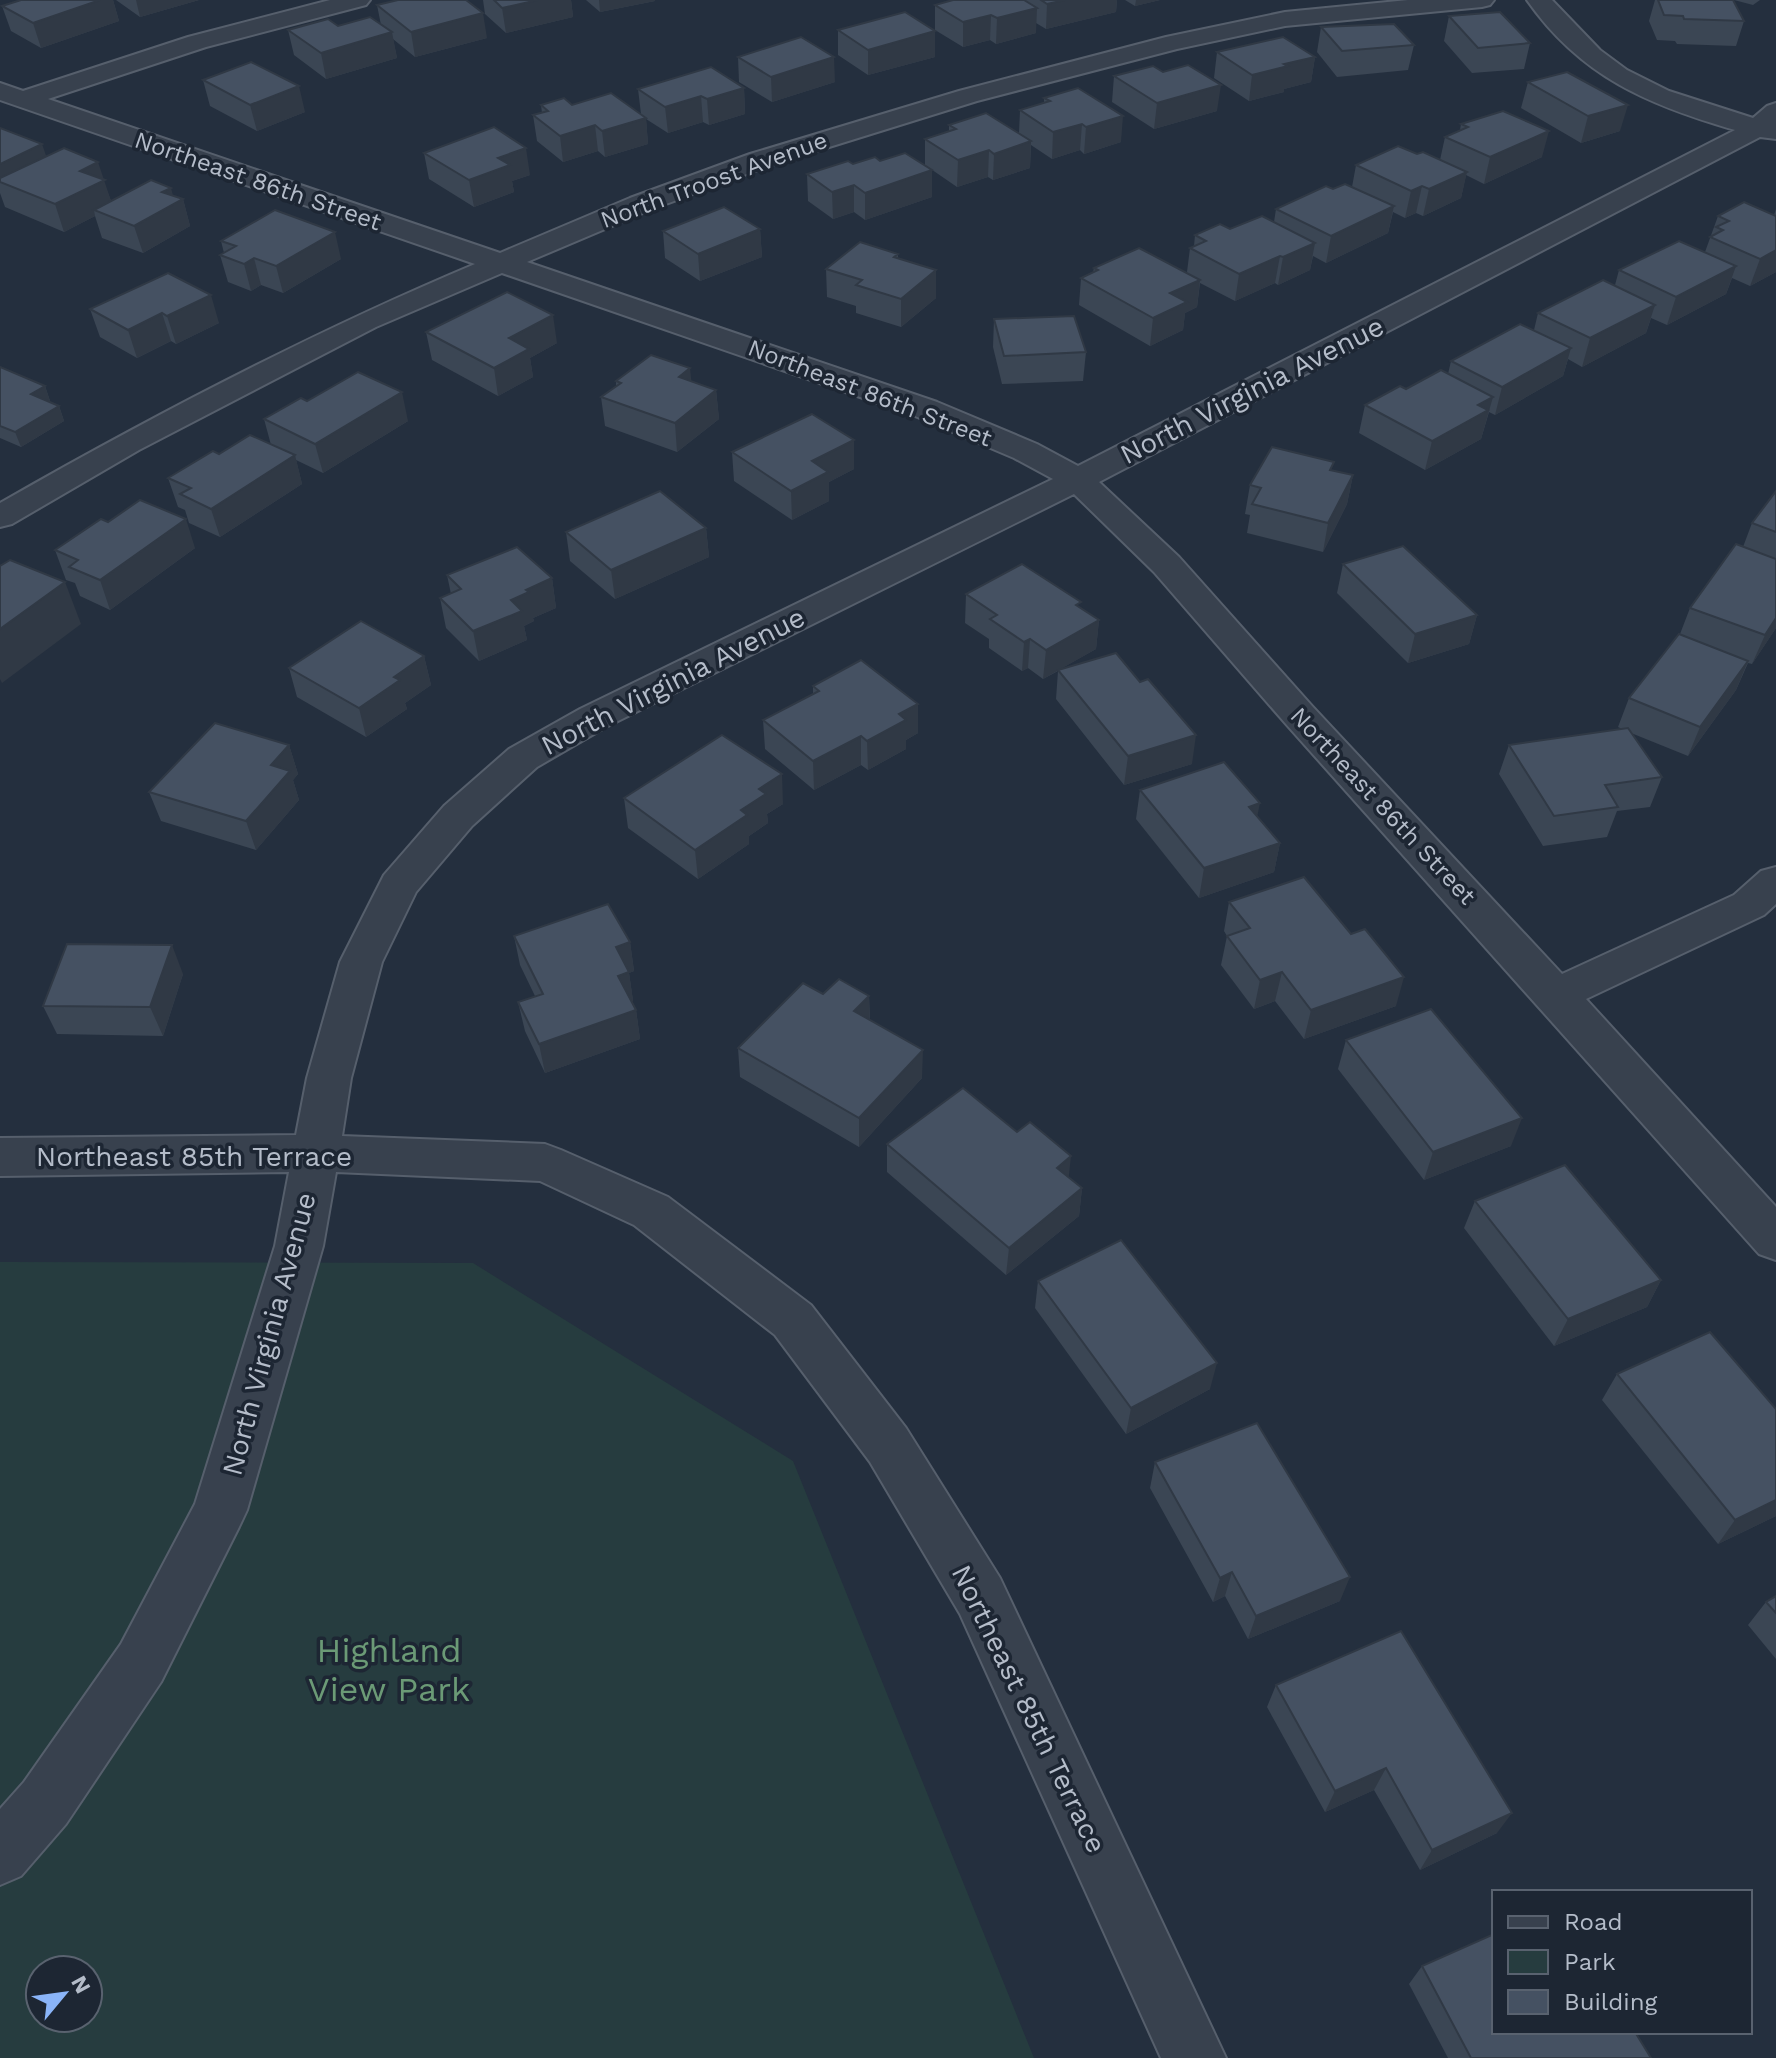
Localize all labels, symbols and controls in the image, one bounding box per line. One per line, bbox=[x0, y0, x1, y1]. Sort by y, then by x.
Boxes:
street label: Northeast 86th Street bbox=[131, 126, 385, 236]
street label: North Troost Avenue bbox=[597, 126, 831, 234]
street label: North Virginia Avenue bbox=[1115, 309, 1389, 471]
street label: Northeast 86th Street bbox=[744, 334, 996, 452]
street label: North Virginia Avenue bbox=[536, 600, 810, 762]
street label: Northeast 86th Street bbox=[1284, 702, 1482, 910]
street label: Northeast 85th Terrace bbox=[36, 1140, 352, 1173]
street label: North Virginia Avenue bbox=[215, 1189, 323, 1479]
street label: Northeast 85th Terrace bbox=[945, 1560, 1113, 1858]
park label: Highland View Park bbox=[308, 1630, 470, 1709]
legend bbox=[1492, 1890, 1752, 2034]
text: Road bbox=[1564, 1908, 1623, 1936]
text: Park bbox=[1564, 1948, 1616, 1976]
north arrow bbox=[24, 1954, 104, 2034]
text: N bbox=[66, 1971, 96, 1998]
text: Building bbox=[1564, 1988, 1657, 2016]

